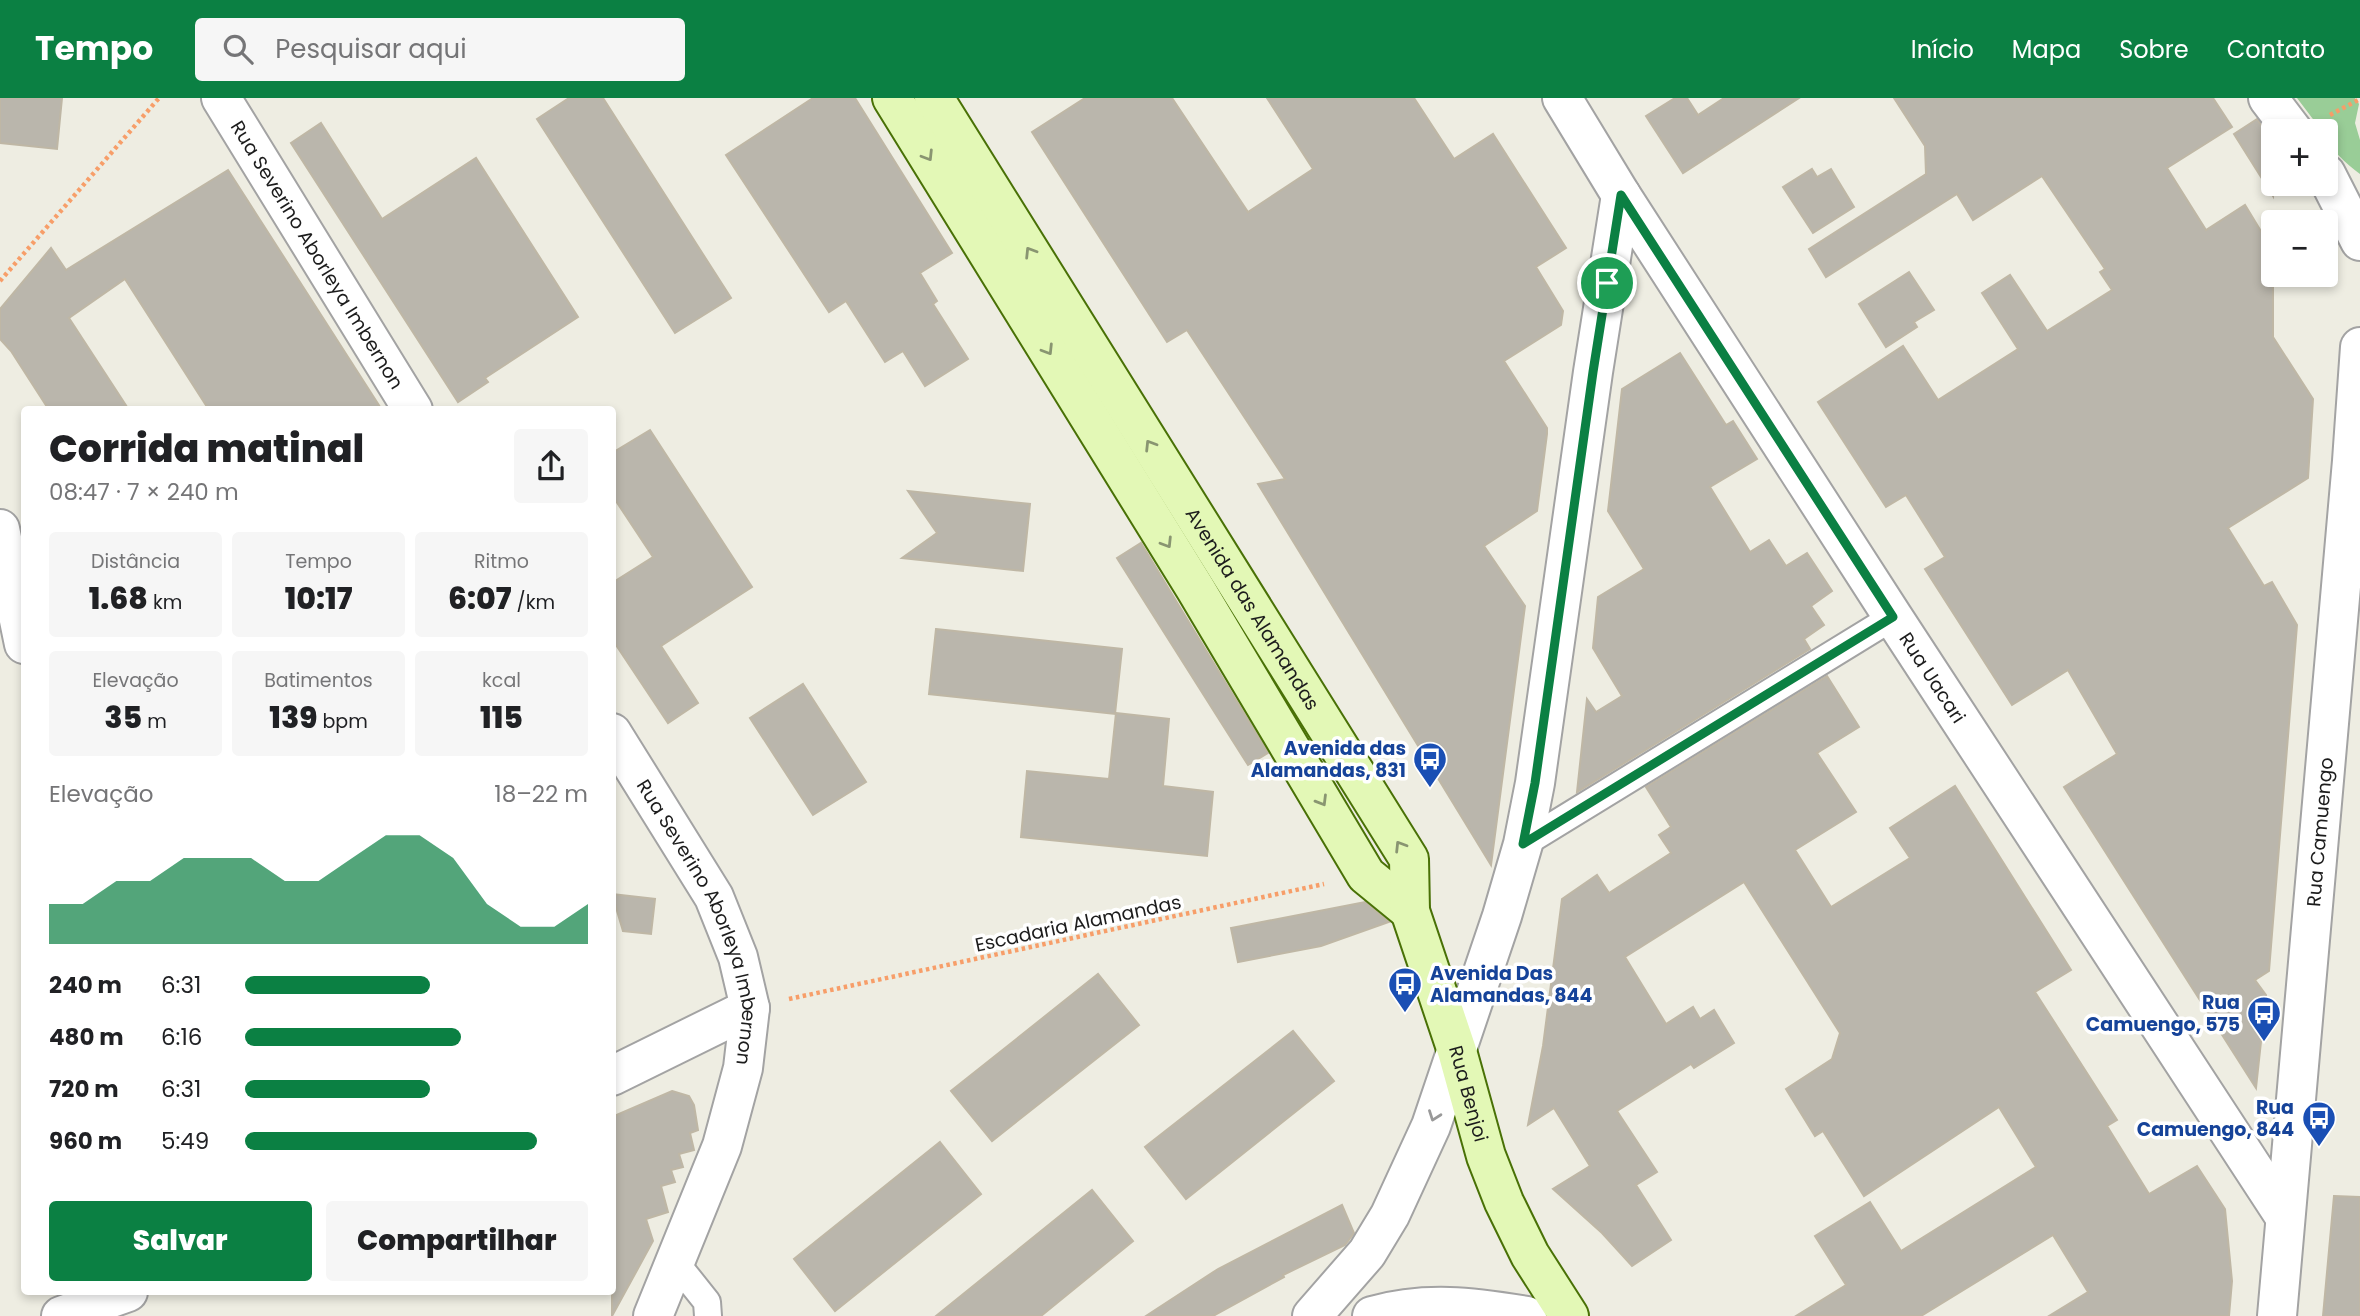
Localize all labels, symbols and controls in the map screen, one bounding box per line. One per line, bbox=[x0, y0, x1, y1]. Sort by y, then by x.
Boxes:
search box bbox=[195, 18, 685, 81]
text: Tempo bbox=[35, 25, 153, 72]
icon: search bbox=[219, 30, 257, 68]
text: Pesquisar aqui bbox=[275, 31, 467, 67]
text: Início bbox=[1911, 33, 1974, 66]
text: Mapa bbox=[2012, 33, 2081, 66]
text: Sobre bbox=[2119, 33, 2189, 66]
text: Contato bbox=[2227, 33, 2325, 66]
street label: Rua Severino Aborleya Imbernon bbox=[224, 116, 410, 394]
map controls bbox=[2261, 119, 2338, 287]
button: + bbox=[2261, 119, 2338, 196]
one-way arrow bbox=[920, 148, 933, 161]
button: − bbox=[2261, 210, 2338, 287]
one-way arrow bbox=[1025, 246, 1038, 259]
pin bbox=[1577, 253, 1637, 313]
icon: arrive bbox=[1588, 264, 1626, 302]
one-way arrow bbox=[1039, 342, 1052, 355]
text: Corrida matinal bbox=[49, 422, 364, 475]
button: share bbox=[514, 429, 588, 503]
one-way arrow bbox=[1146, 439, 1159, 452]
text: 08:47 · 7 × 240 m bbox=[49, 476, 239, 508]
street label: Avenida das Alamandas bbox=[1179, 502, 1326, 715]
one-way arrow bbox=[1159, 536, 1172, 549]
text: Distância bbox=[91, 548, 180, 575]
text: Tempo bbox=[285, 548, 352, 575]
text: Ritmo bbox=[474, 548, 529, 575]
text: 1.68 bbox=[89, 577, 148, 620]
text: 10:17 bbox=[285, 577, 352, 620]
text: 6:07 bbox=[448, 577, 512, 620]
text: km bbox=[148, 589, 182, 616]
text: /km bbox=[512, 589, 555, 616]
street label: Rua Uacari bbox=[1893, 627, 1972, 729]
text: Elevação bbox=[92, 667, 179, 694]
text: Batimentos bbox=[264, 667, 373, 694]
text: kcal bbox=[482, 667, 521, 694]
text: 35 bbox=[104, 696, 142, 739]
text: 139 bbox=[269, 696, 317, 739]
text: 115 bbox=[480, 696, 523, 739]
text: m bbox=[142, 708, 167, 735]
text: bpm bbox=[317, 708, 368, 735]
place label: Avenida das Alamandas, 831 bbox=[1251, 735, 1406, 784]
bus stop icon: Avenida das Alamandas, 831 bbox=[1411, 740, 1449, 789]
street label: Rua Camuengo bbox=[2300, 756, 2340, 908]
street label: Rua Severino Aborleya Imbernon bbox=[630, 774, 763, 1066]
text: Elevação bbox=[49, 778, 153, 810]
text: 18–22 m bbox=[494, 778, 588, 810]
one-way arrow bbox=[1314, 794, 1327, 807]
one-way arrow bbox=[1396, 840, 1409, 853]
street label: Escadaria Alamandas bbox=[973, 888, 1184, 959]
place label: Avenida Das Alamandas, 844 bbox=[1430, 960, 1592, 1009]
bus stop icon: Avenida Das Alamandas, 844 bbox=[1386, 965, 1424, 1014]
text: 240 m bbox=[49, 969, 122, 1001]
text: 6:31 bbox=[161, 969, 201, 1001]
place label: Rua Camuengo, 575 bbox=[2086, 989, 2240, 1038]
bus stop icon: Rua Camuengo, 575 bbox=[2245, 994, 2283, 1043]
text: 480 m bbox=[49, 1021, 124, 1053]
text: 6:16 bbox=[161, 1021, 202, 1053]
street label: Rua Benjoi bbox=[1442, 1043, 1494, 1145]
text: 720 m bbox=[49, 1073, 119, 1105]
text: 6:31 bbox=[161, 1073, 201, 1105]
place label: Rua Camuengo, 844 bbox=[2137, 1094, 2294, 1143]
bus stop icon: Rua Camuengo, 844 bbox=[2300, 1099, 2338, 1148]
one-way arrow bbox=[1428, 1109, 1442, 1121]
text: 960 m bbox=[49, 1125, 122, 1157]
text: 5:49 bbox=[161, 1125, 209, 1157]
button: Salvar bbox=[49, 1201, 312, 1281]
button: Compartilhar bbox=[326, 1201, 588, 1281]

